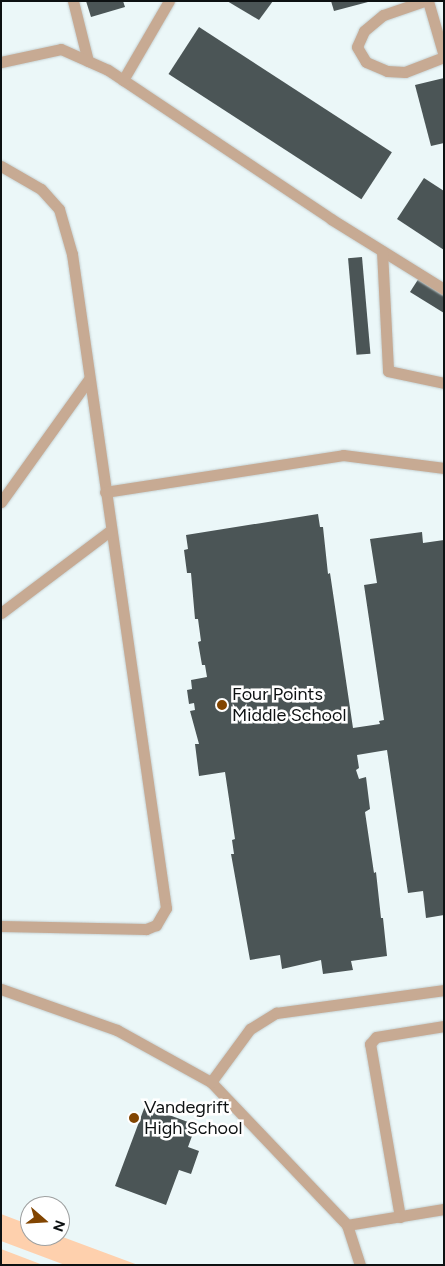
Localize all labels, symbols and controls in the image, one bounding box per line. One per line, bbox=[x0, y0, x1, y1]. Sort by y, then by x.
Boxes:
place label: Four Points Middle School bbox=[232, 684, 346, 726]
marker: Four Points Middle School bbox=[216, 699, 228, 711]
place label: Vandegrift High School bbox=[144, 1097, 242, 1140]
marker: Vandegrift High School bbox=[128, 1112, 140, 1124]
north arrow bbox=[20, 1196, 70, 1246]
text: N bbox=[49, 1218, 69, 1234]

